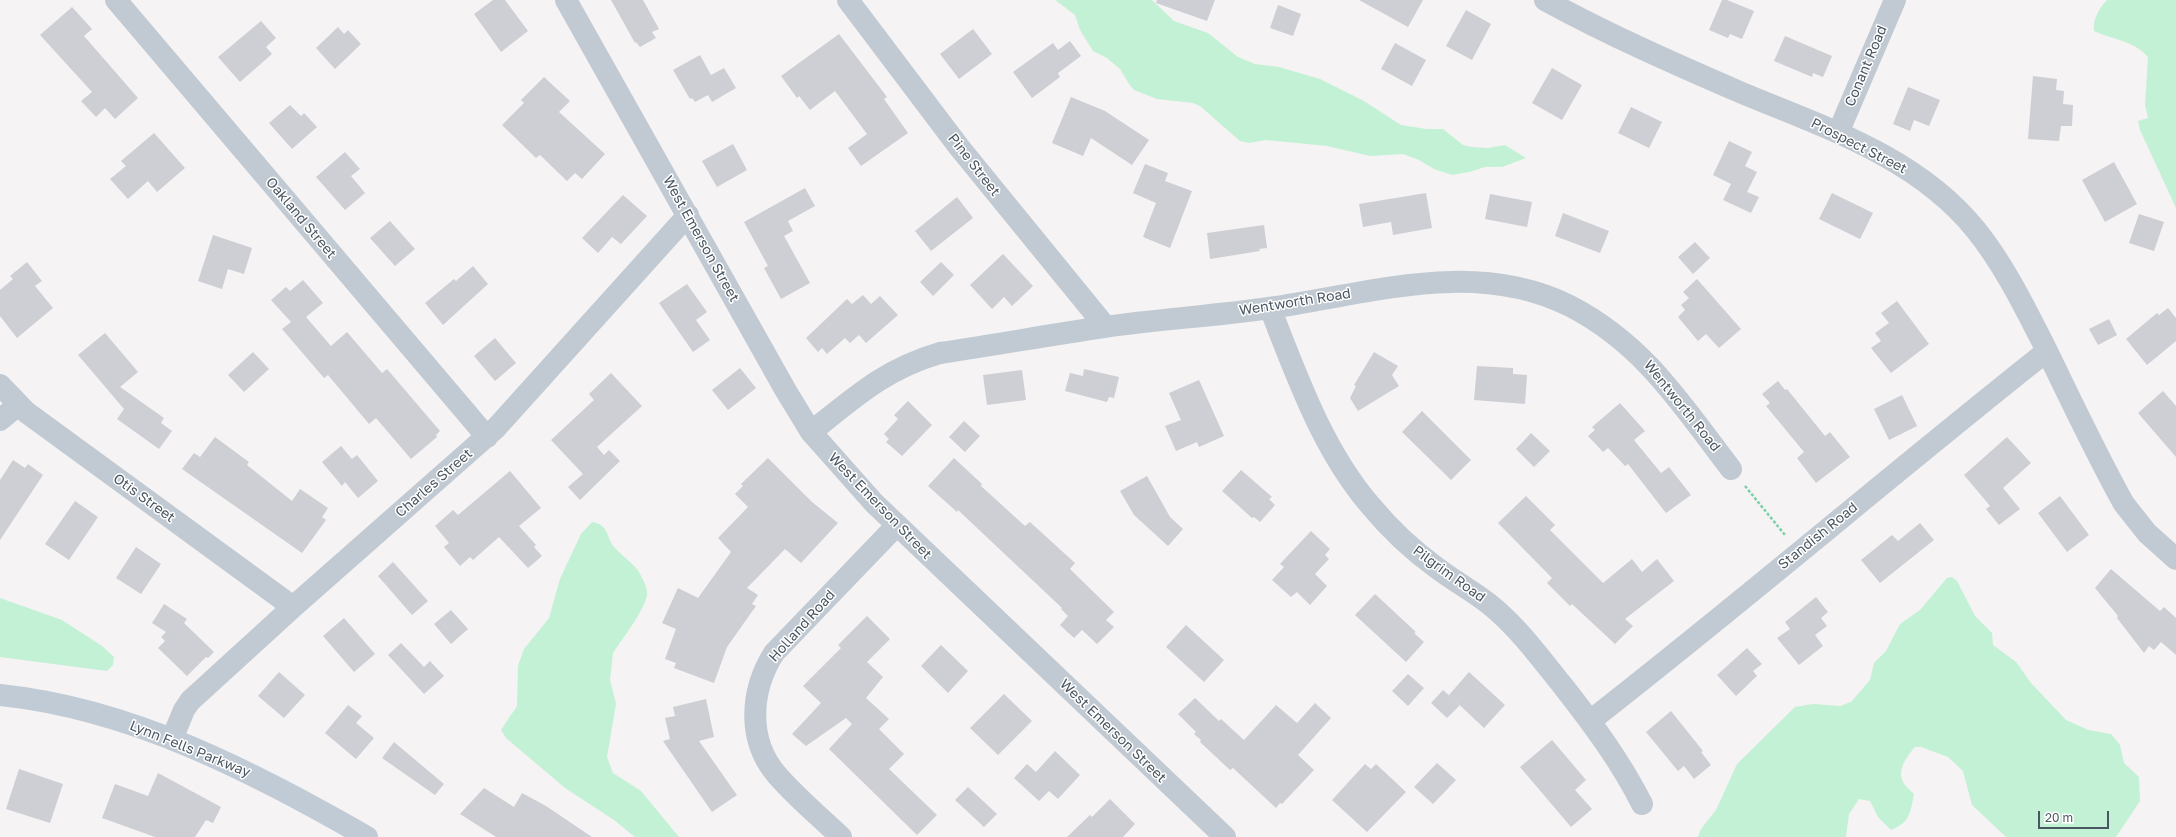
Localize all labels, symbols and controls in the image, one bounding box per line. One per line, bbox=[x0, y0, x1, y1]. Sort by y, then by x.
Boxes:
street label: Conant Road bbox=[1841, 23, 1891, 109]
street label: Prospect Street bbox=[1808, 115, 1910, 177]
street label: Pine Street bbox=[944, 130, 1004, 200]
street label: West Emerson Street bbox=[659, 173, 743, 305]
street label: Oakland Street bbox=[262, 174, 340, 262]
street label: Wentworth Road bbox=[1238, 285, 1352, 319]
street label: Wentworth Road bbox=[1640, 357, 1724, 455]
street label: Charles Street bbox=[392, 445, 476, 521]
street label: West Emerson Street bbox=[825, 449, 935, 563]
street label: Otis Street bbox=[110, 470, 178, 526]
street label: Standish Road bbox=[1775, 499, 1861, 573]
street label: Pilgrim Road bbox=[1410, 542, 1488, 606]
street label: Holland Road bbox=[765, 587, 839, 665]
street label: West Emerson Street bbox=[1056, 676, 1170, 786]
street label: Lynn Fells Parkway bbox=[127, 717, 253, 781]
scale bar bbox=[2040, 803, 2111, 829]
text: 20 m bbox=[2045, 810, 2073, 825]

